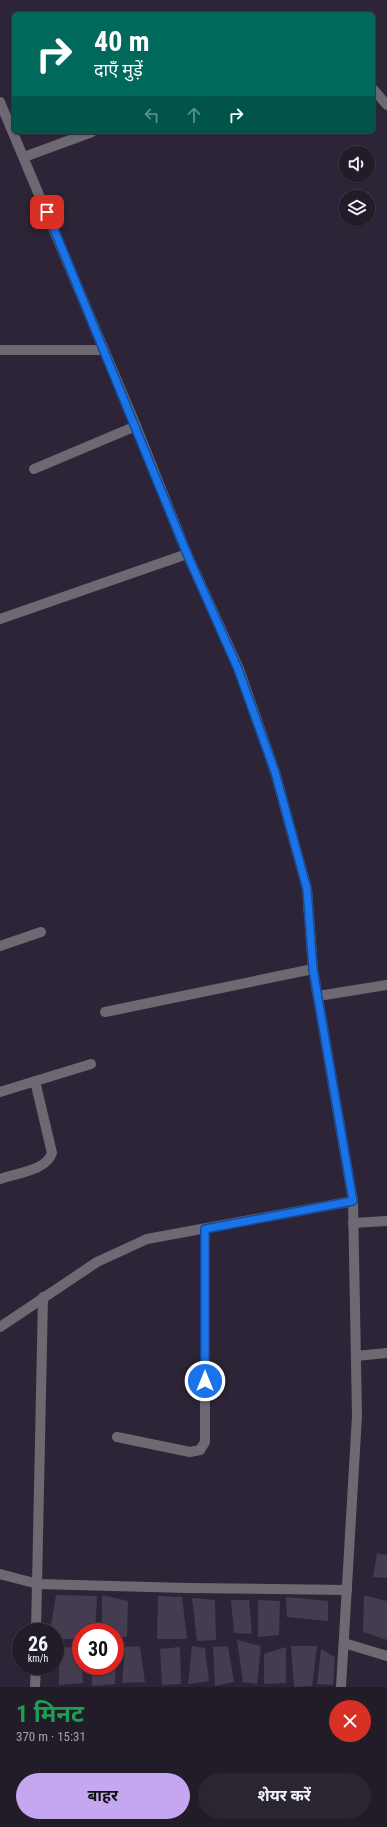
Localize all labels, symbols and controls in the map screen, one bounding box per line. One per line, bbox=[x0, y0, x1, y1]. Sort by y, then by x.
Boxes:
text: 40 m bbox=[94, 25, 150, 58]
icon: right bbox=[28, 28, 80, 80]
text: दाएँ मुड़ें bbox=[94, 59, 143, 80]
icon: left bbox=[141, 104, 163, 126]
icon: ahead bbox=[183, 104, 205, 126]
icon: right bbox=[225, 104, 247, 126]
map controls bbox=[339, 146, 375, 226]
button: sound bbox=[339, 146, 375, 182]
button: layers bbox=[339, 190, 375, 226]
pin bbox=[30, 195, 64, 229]
icon: arrive bbox=[36, 201, 58, 223]
position arrow bbox=[184, 1360, 226, 1402]
speed limit sign: 30 bbox=[72, 1623, 124, 1675]
text: 26 bbox=[28, 1632, 48, 1656]
text: km/h bbox=[28, 1653, 48, 1664]
text: 1 मिनट bbox=[16, 1700, 84, 1728]
button: close bbox=[329, 1700, 371, 1742]
text: 370 m · 15:31 bbox=[16, 1729, 86, 1744]
button: बाहर bbox=[16, 1773, 190, 1819]
button: शेयर करें bbox=[198, 1773, 371, 1819]

